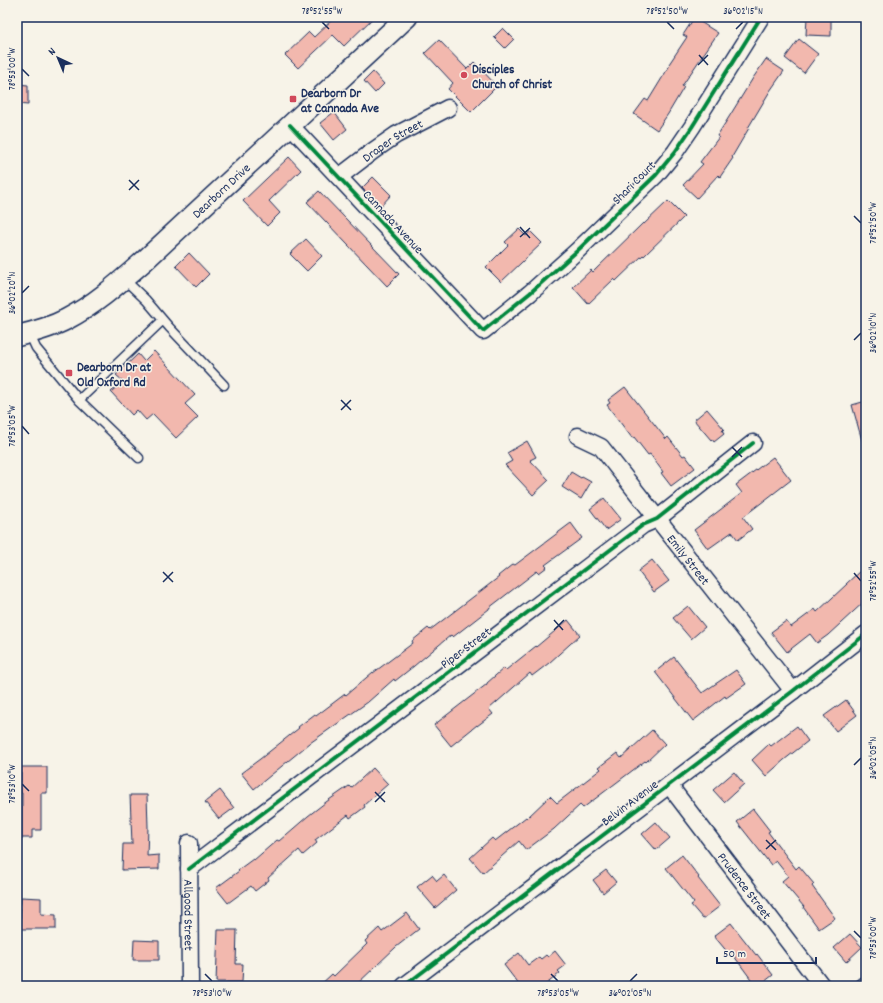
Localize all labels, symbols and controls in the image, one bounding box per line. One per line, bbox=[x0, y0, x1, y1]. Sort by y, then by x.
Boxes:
text: 78°52'55"W bbox=[302, 5, 343, 19]
text: 78°52'50"W bbox=[646, 5, 688, 19]
text: 36°02'15"N bbox=[723, 5, 763, 19]
north arrow bbox=[38, 38, 78, 78]
text: N bbox=[45, 44, 60, 60]
text: 78°53'00"W bbox=[6, 48, 20, 90]
place label: Disciples Church of Christ bbox=[472, 61, 552, 95]
marker: Disciples Church of Christ bbox=[459, 70, 469, 80]
place label: Dearborn Dr at Cannada Ave bbox=[301, 85, 379, 119]
marker: Dearborn Dr at Cannada Ave bbox=[288, 94, 298, 104]
street label: Draper Street bbox=[359, 116, 427, 168]
street label: Shari Court bbox=[608, 157, 661, 210]
street label: Dearborn Drive bbox=[189, 160, 256, 224]
street label: Cannada Avenue bbox=[357, 186, 427, 259]
text: 78°52'50"W bbox=[867, 202, 881, 244]
text: 36°02'20"N bbox=[6, 272, 20, 314]
text: 36°02'10"N bbox=[867, 313, 881, 353]
place label: Dearborn Dr at Old Oxford Rd bbox=[77, 359, 151, 393]
marker: Dearborn Dr at Old Oxford Rd bbox=[64, 368, 74, 378]
text: 78°53'05"W bbox=[6, 405, 20, 447]
street label: Emily Street bbox=[661, 531, 713, 590]
text: 78°52'55"W bbox=[867, 560, 881, 601]
street label: Piper Street bbox=[437, 623, 496, 674]
text: 36°02'05"N bbox=[867, 736, 881, 779]
text: 78°53'10"W bbox=[6, 764, 20, 804]
street label: Belvin Avenue bbox=[598, 776, 663, 832]
street label: Prudence Street bbox=[712, 849, 775, 924]
street label: Allgood Street bbox=[177, 879, 197, 951]
text: 78°53'00"W bbox=[867, 917, 881, 959]
scale bar bbox=[717, 939, 816, 965]
text: 50 m bbox=[723, 946, 746, 963]
text: 78°53'10"W bbox=[192, 987, 232, 1001]
text: 78°53'05"W bbox=[537, 987, 579, 1001]
text: 36°02'05"N bbox=[609, 987, 652, 1001]

